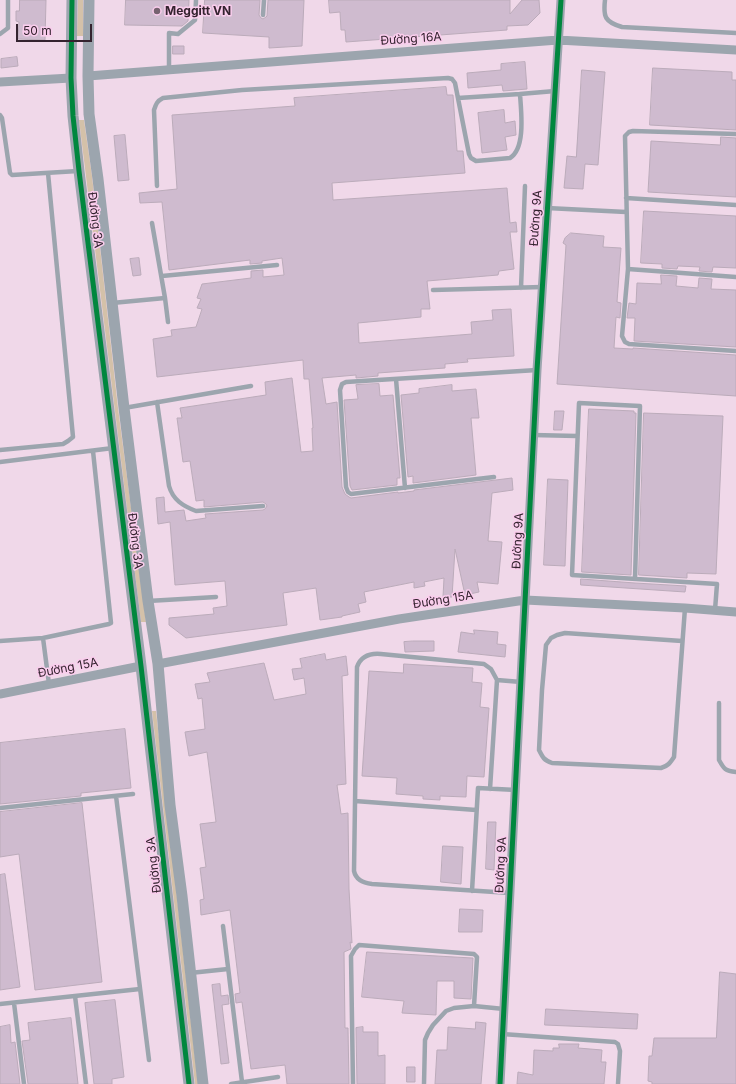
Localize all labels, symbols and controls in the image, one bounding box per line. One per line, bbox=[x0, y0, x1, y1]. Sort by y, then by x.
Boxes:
place label: Meggitt VN bbox=[165, 4, 231, 18]
marker: Meggitt VN bbox=[152, 6, 162, 16]
scale bar bbox=[18, 16, 94, 42]
text: 50 m bbox=[23, 23, 52, 38]
street label: Đường 16A bbox=[380, 30, 442, 48]
street label: Đường 9A bbox=[527, 189, 545, 247]
street label: Đường 3A bbox=[84, 191, 106, 249]
street label: Đường 3A bbox=[124, 512, 146, 570]
street label: Đường 9A bbox=[509, 512, 527, 570]
street label: Đường 15A bbox=[412, 588, 474, 612]
street label: Đường 15A bbox=[37, 655, 99, 681]
street label: Đường 3A bbox=[143, 836, 165, 894]
street label: Đường 9A bbox=[492, 836, 510, 894]

